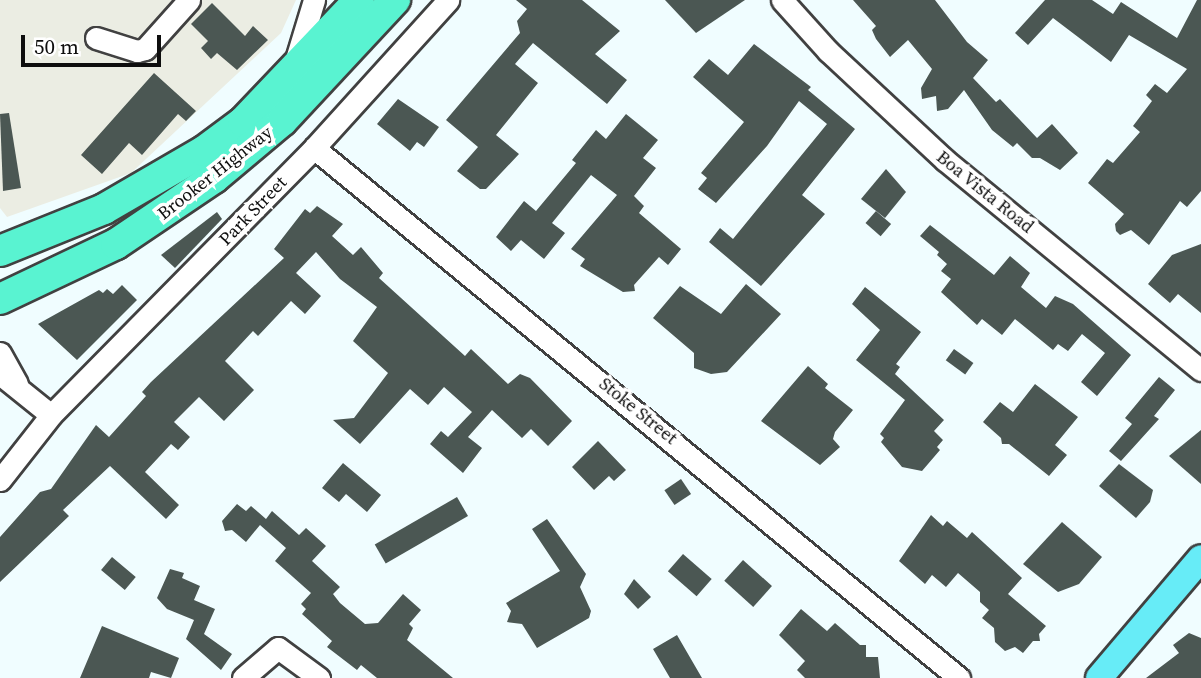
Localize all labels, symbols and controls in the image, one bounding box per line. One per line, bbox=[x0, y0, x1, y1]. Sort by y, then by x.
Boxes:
scale bar bbox=[24, 21, 164, 65]
text: 50 m bbox=[34, 32, 79, 61]
street label: Brooker Highway bbox=[153, 122, 277, 224]
street label: Boa Vista Road bbox=[932, 146, 1038, 238]
street label: Park Street bbox=[215, 172, 291, 250]
street label: Stoke Street bbox=[595, 373, 681, 449]

